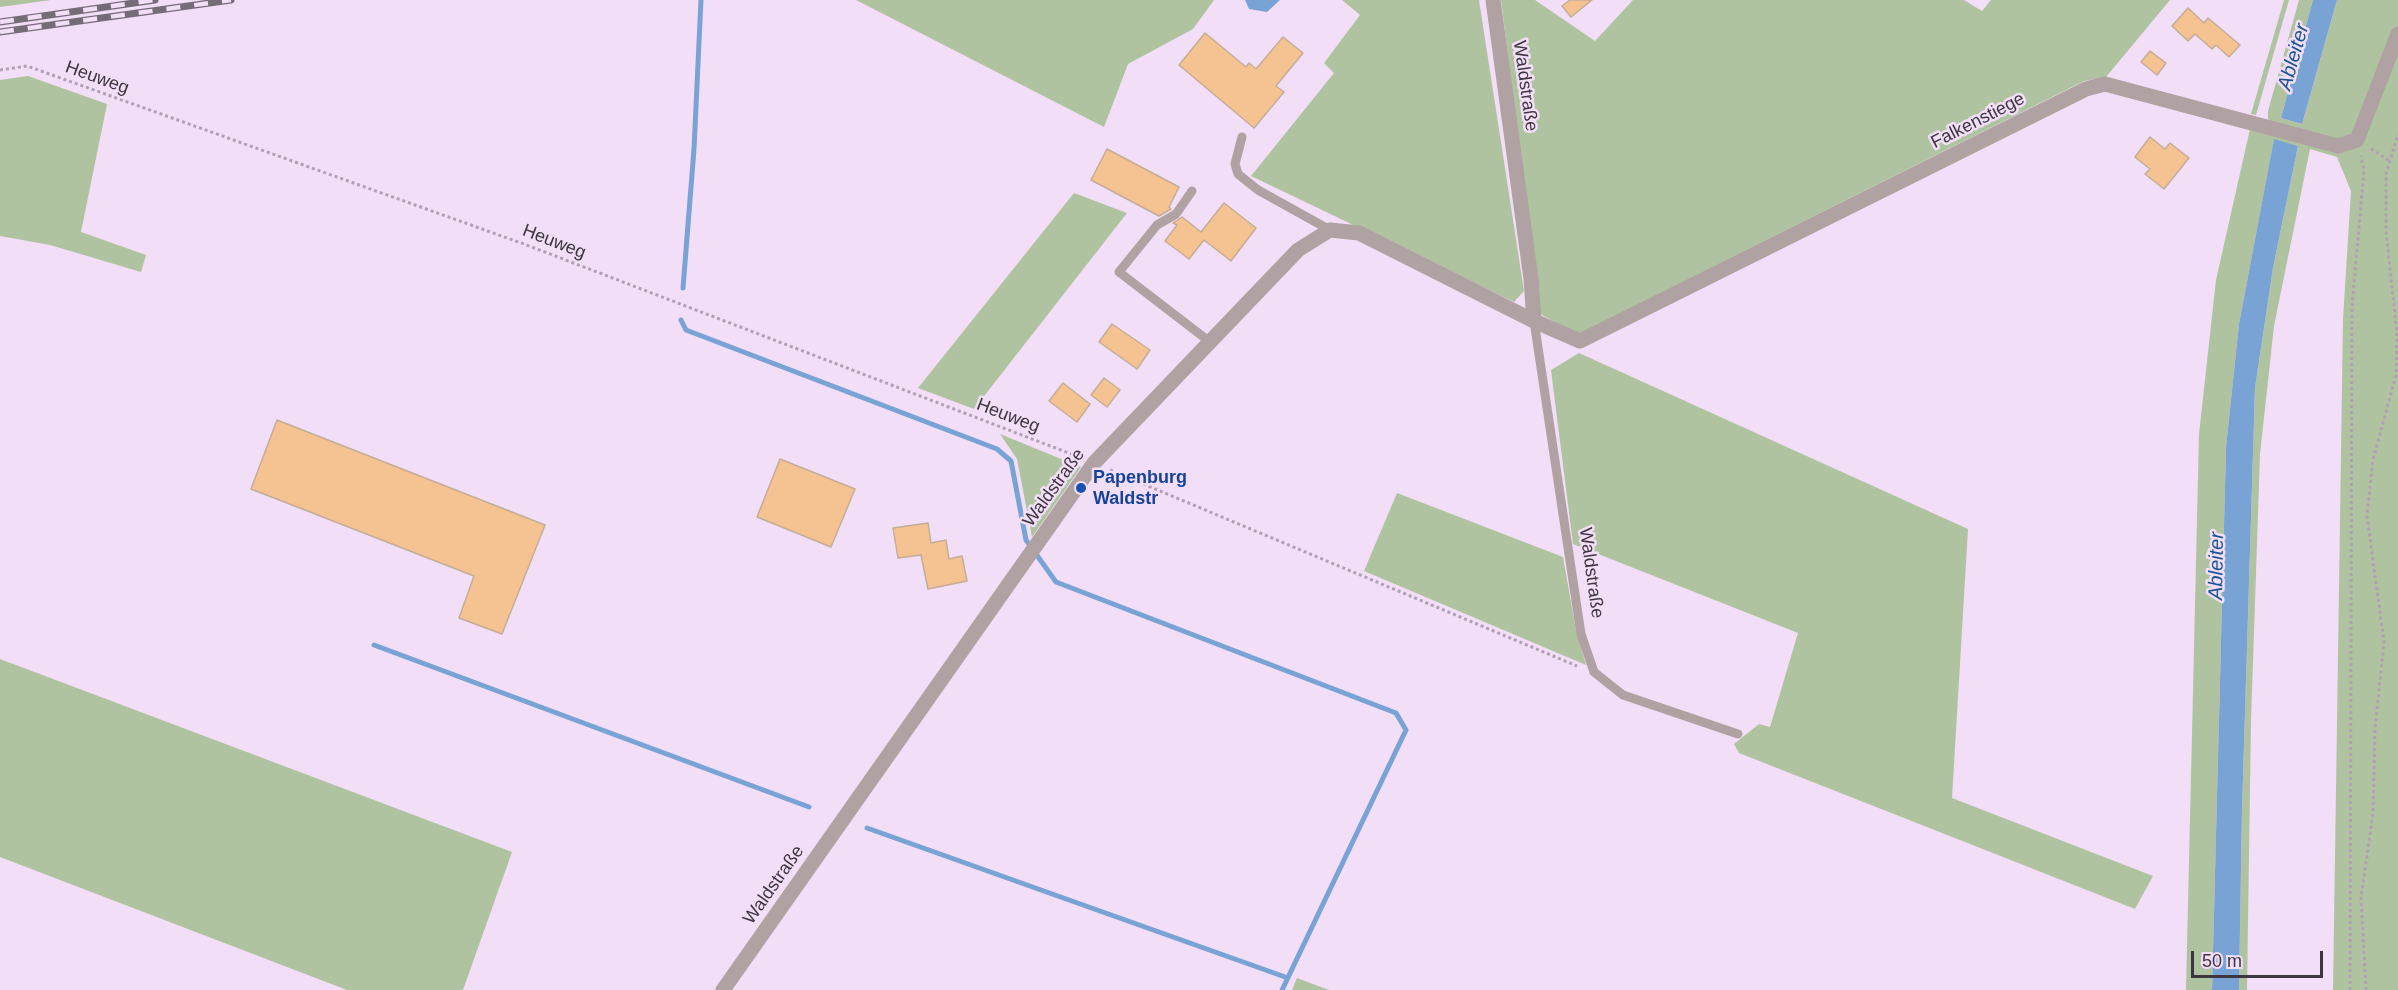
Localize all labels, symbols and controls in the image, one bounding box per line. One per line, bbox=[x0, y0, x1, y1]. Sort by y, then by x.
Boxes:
water label: Ableiter bbox=[2273, 21, 2315, 93]
street label: Waldstraße bbox=[1508, 39, 1542, 133]
street label: Heuweg bbox=[62, 57, 132, 99]
street label: Falkenstiege bbox=[1928, 88, 2028, 154]
street label: Heuweg bbox=[519, 220, 589, 264]
street label: Heuweg bbox=[973, 394, 1043, 438]
street label: Waldstraße bbox=[1018, 445, 1090, 531]
place label: Papenburg Waldstr bbox=[1093, 467, 1187, 510]
marker: Papenburg Waldstr bbox=[1074, 481, 1088, 495]
street label: Waldstraße bbox=[1574, 526, 1608, 620]
water label: Ableiter bbox=[2204, 532, 2230, 600]
street label: Waldstraße bbox=[739, 841, 809, 929]
scale bar bbox=[2194, 939, 2326, 977]
text: 50 m bbox=[2202, 951, 2242, 971]

